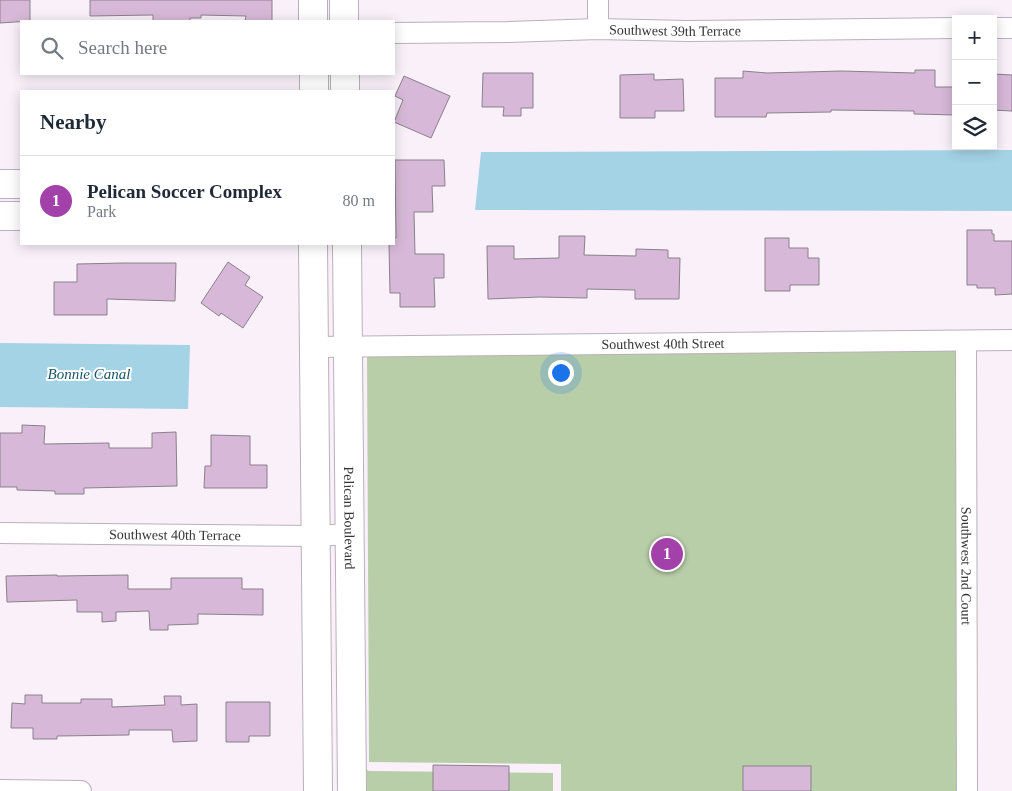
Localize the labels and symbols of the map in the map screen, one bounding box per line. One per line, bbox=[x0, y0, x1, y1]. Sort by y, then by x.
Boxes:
street label: Southwest 39th Terrace bbox=[609, 22, 741, 39]
street label: Southwest 40th Street bbox=[601, 336, 725, 352]
your location bbox=[548, 360, 574, 386]
water label: Bonnie Canal bbox=[48, 366, 130, 382]
street label: Pelican Boulevard bbox=[341, 466, 357, 570]
street label: Southwest 2nd Court bbox=[958, 507, 974, 625]
street label: Southwest 40th Terrace bbox=[109, 527, 241, 543]
pin: 1 bbox=[651, 535, 683, 573]

